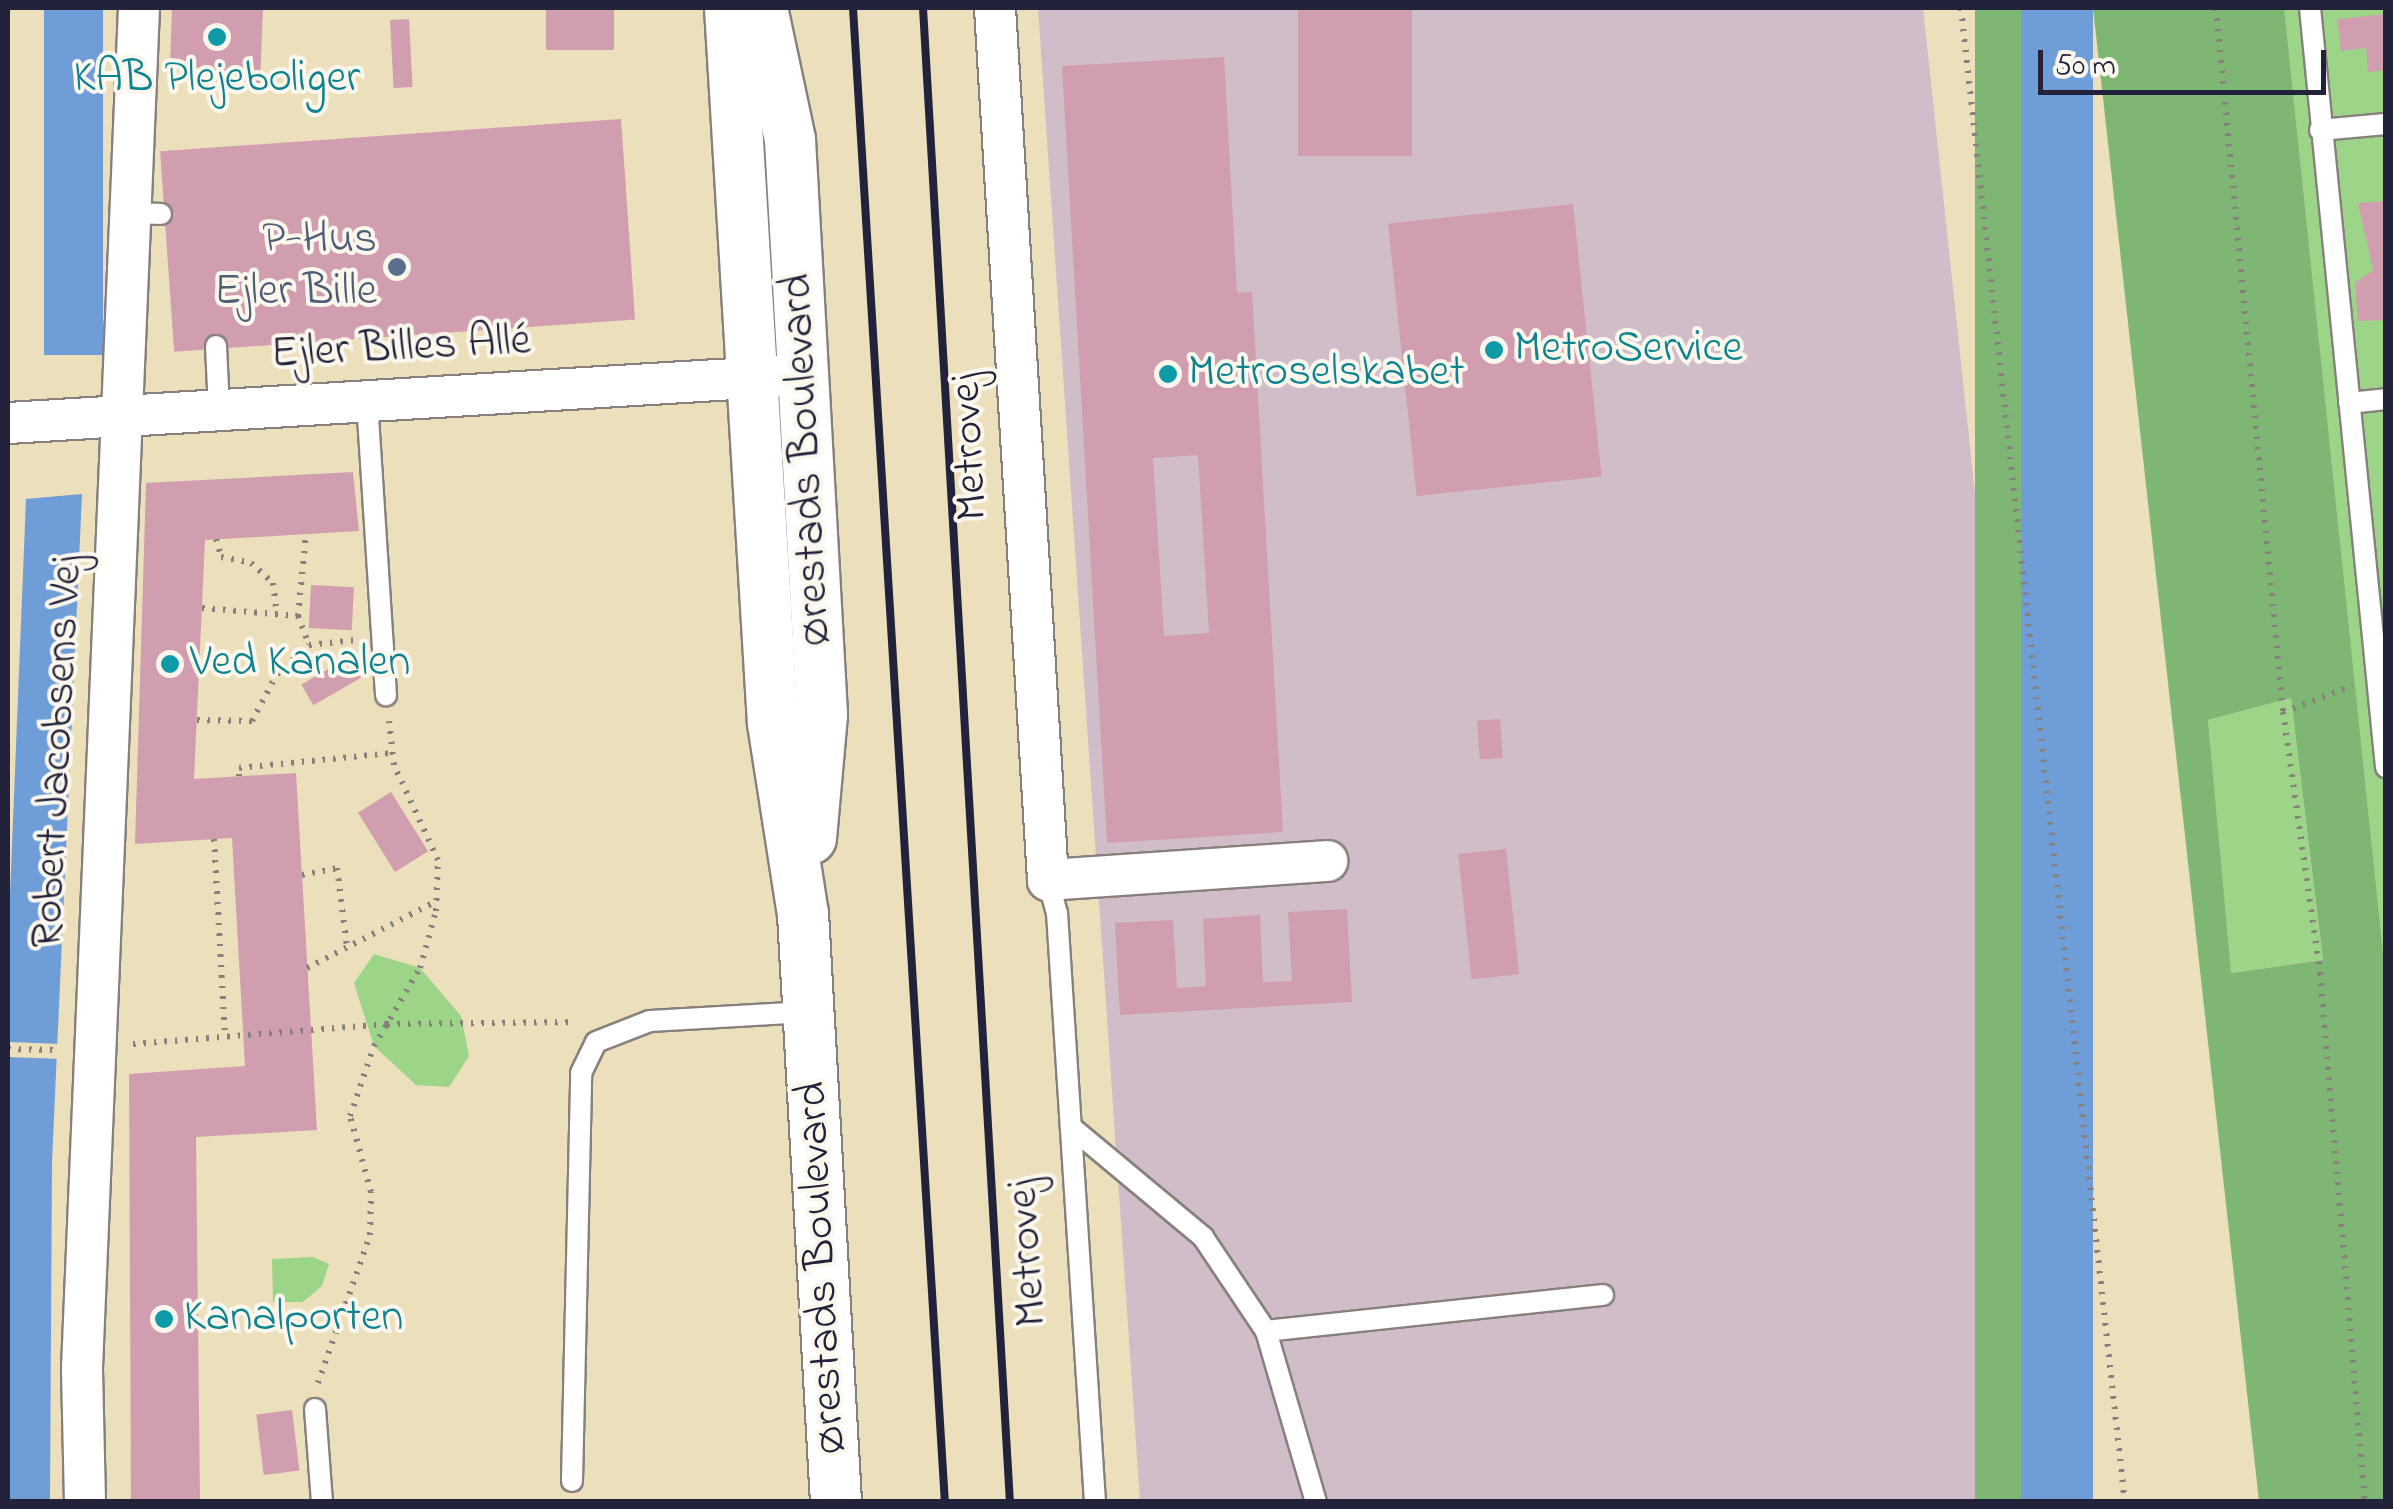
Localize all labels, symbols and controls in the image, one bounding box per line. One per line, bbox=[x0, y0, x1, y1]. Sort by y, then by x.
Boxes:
marker: KAB Plejeboliger bbox=[206, 26, 228, 48]
scale bar bbox=[2043, 30, 2330, 92]
text: 50 m bbox=[2055, 45, 2116, 89]
place label: KAB Plejeboliger bbox=[73, 53, 361, 107]
place label: P-Hus Ejler Bille bbox=[214, 214, 377, 320]
marker: P-Hus Ejler Bille bbox=[386, 256, 408, 278]
street label: Ørestads Boulevard bbox=[771, 272, 845, 648]
street label: Ejler Billes Allé bbox=[270, 315, 532, 383]
place label: MetroService bbox=[1514, 323, 1743, 377]
marker: MetroService bbox=[1483, 339, 1505, 361]
place label: Metroselskabet bbox=[1188, 347, 1465, 401]
marker: Metroselskabet bbox=[1157, 363, 1179, 385]
street label: Metrovej bbox=[940, 372, 1002, 522]
street label: Robert Jacobsens Vej bbox=[22, 554, 96, 950]
place label: Ved Kanalen bbox=[190, 637, 410, 691]
marker: Ved Kanalen bbox=[159, 653, 181, 675]
street label: Ørestads Boulevard bbox=[786, 1080, 860, 1456]
street label: Metrovej bbox=[997, 1177, 1061, 1329]
place label: Kanalporten bbox=[184, 1292, 403, 1346]
marker: Kanalporten bbox=[153, 1308, 175, 1330]

